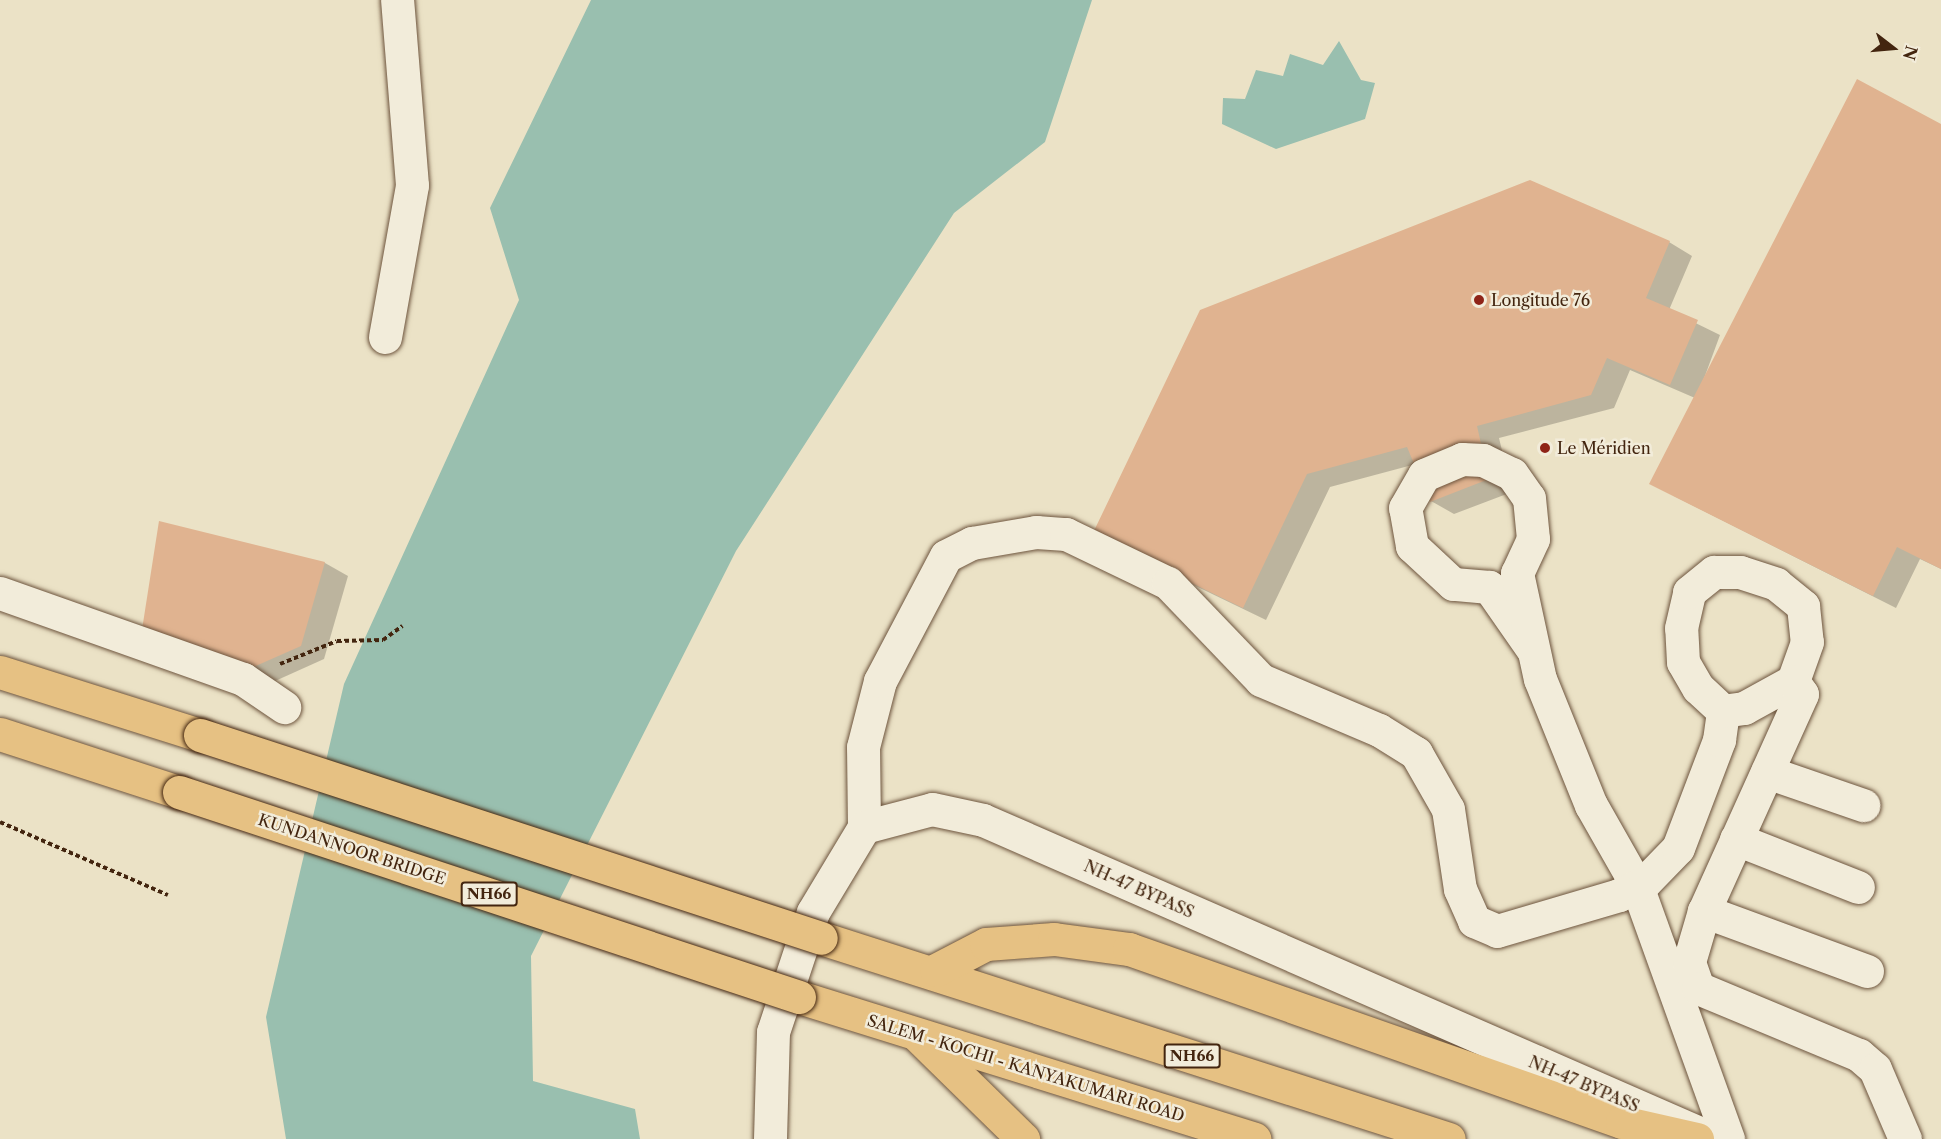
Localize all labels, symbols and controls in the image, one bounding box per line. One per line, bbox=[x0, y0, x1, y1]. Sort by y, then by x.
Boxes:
north arrow bbox=[1863, 18, 1923, 78]
text: N bbox=[1899, 44, 1922, 62]
place label: Longitude 76 bbox=[1491, 290, 1590, 310]
marker: Longitude 76 bbox=[1472, 293, 1486, 307]
place label: Le Méridien bbox=[1557, 438, 1651, 458]
marker: Le Méridien bbox=[1538, 441, 1552, 455]
street label: KUNDANNOOR BRIDGE bbox=[256, 809, 448, 889]
street label: NH-47 BYPASS bbox=[1081, 856, 1197, 922]
road number: NH66 bbox=[460, 882, 518, 906]
street label: SALEM - KOCHI - KANYAKUMARI ROAD bbox=[865, 1010, 1187, 1126]
road number: NH66 bbox=[1164, 1044, 1220, 1068]
street label: NH-47 BYPASS bbox=[1526, 1052, 1642, 1116]

